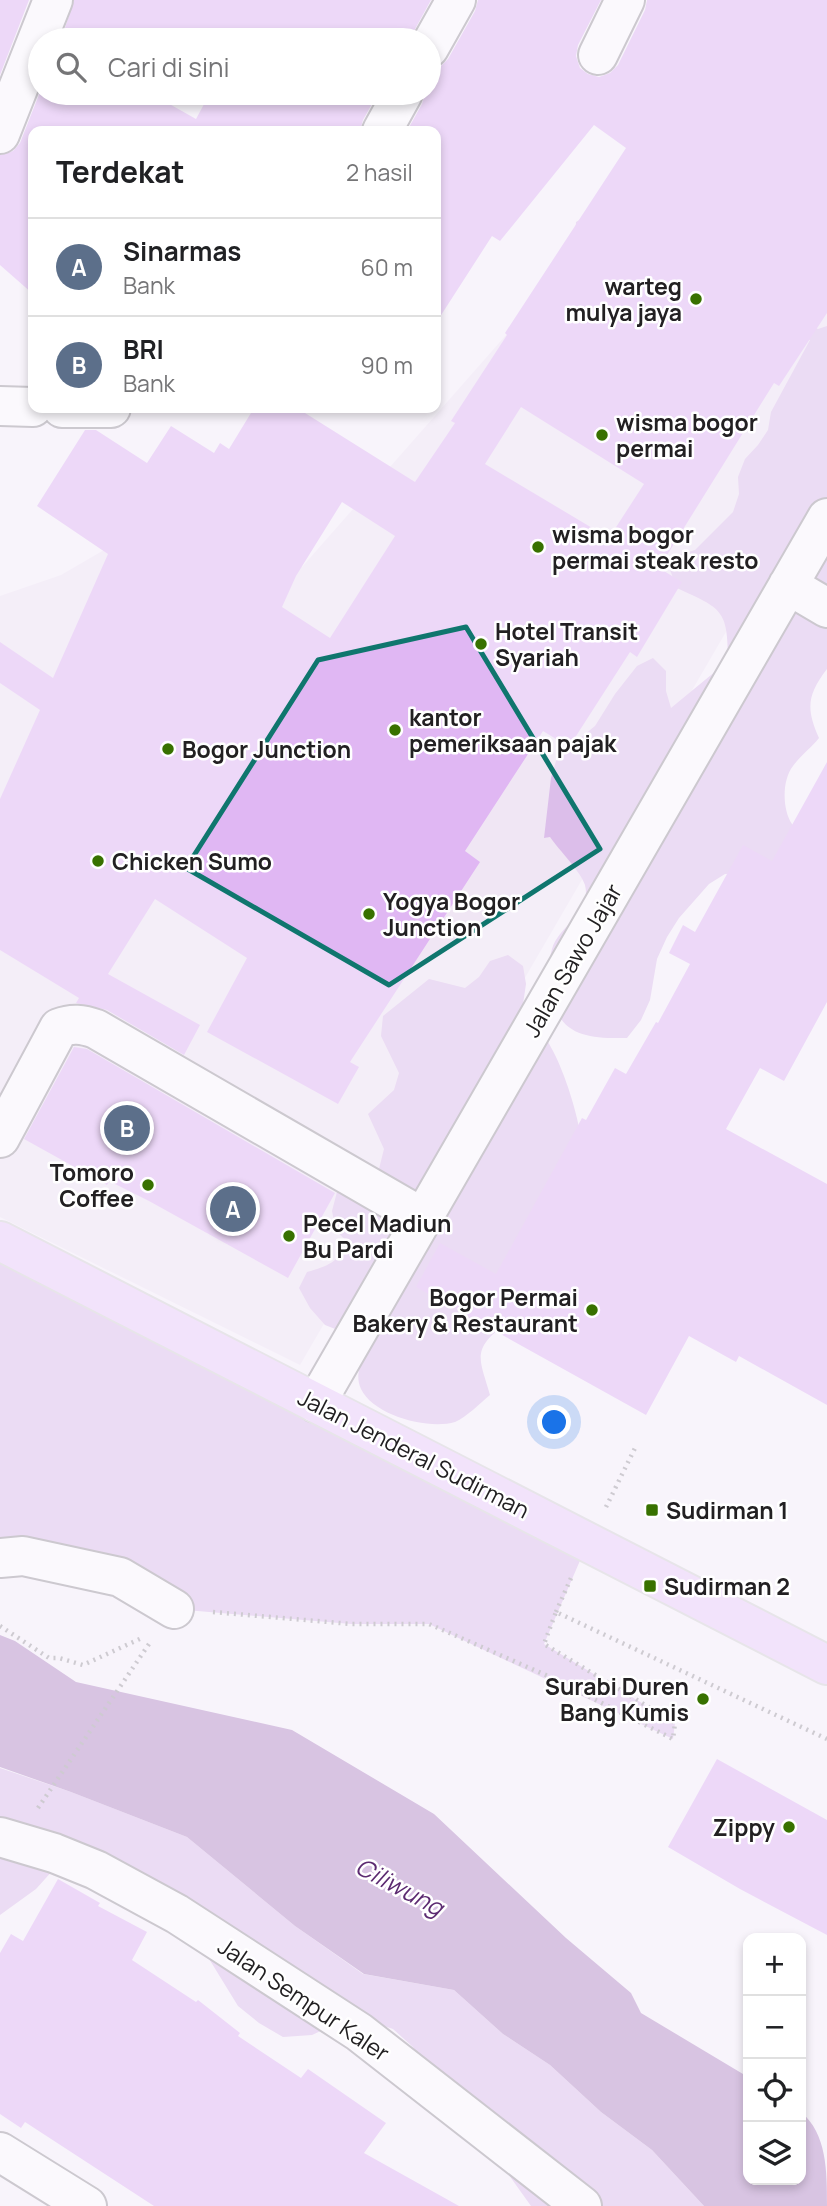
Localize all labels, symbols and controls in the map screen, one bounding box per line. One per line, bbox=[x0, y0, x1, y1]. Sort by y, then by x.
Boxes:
search box bbox=[28, 28, 441, 105]
icon: search bbox=[52, 48, 90, 86]
text: Cari di sini bbox=[108, 49, 230, 85]
text: Terdekat bbox=[56, 151, 185, 192]
text: 2 hasil bbox=[346, 156, 413, 188]
text: Sinarmas bbox=[123, 233, 241, 269]
text: A bbox=[71, 251, 87, 283]
text: 60 m bbox=[361, 251, 413, 283]
text: Bank bbox=[123, 269, 175, 301]
place label: warteg mulya jaya bbox=[565, 270, 682, 328]
marker: warteg mulya jaya bbox=[688, 291, 704, 307]
text: BRI bbox=[123, 331, 164, 367]
text: B bbox=[72, 349, 86, 381]
text: 90 m bbox=[361, 349, 413, 381]
text: Bank bbox=[123, 367, 175, 399]
place label: wisma bogor permai bbox=[616, 406, 758, 464]
marker: wisma bogor permai bbox=[594, 427, 610, 443]
place label: wisma bogor permai steak resto bbox=[552, 518, 759, 576]
marker: wisma bogor permai steak resto bbox=[530, 539, 546, 555]
place label: Hotel Transit Syariah bbox=[495, 615, 638, 673]
marker: Hotel Transit Syariah bbox=[473, 636, 489, 652]
place label: kantor pemeriksaan pajak bbox=[409, 701, 617, 759]
marker: kantor pemeriksaan pajak bbox=[387, 722, 403, 738]
place label: Bogor Junction bbox=[182, 733, 351, 765]
marker: Bogor Junction bbox=[160, 741, 176, 757]
place label: Chicken Sumo bbox=[112, 845, 272, 877]
marker: Chicken Sumo bbox=[90, 853, 106, 869]
street label: Jalan Sawo Jajar bbox=[515, 878, 629, 1042]
place label: Yogya Bogor Junction bbox=[383, 885, 520, 943]
marker: Yogya Bogor Junction bbox=[361, 906, 377, 922]
pin: B bbox=[104, 1102, 150, 1154]
place label: Tomoro Coffee bbox=[50, 1156, 134, 1214]
marker: Tomoro Coffee bbox=[140, 1177, 156, 1193]
pin: A bbox=[210, 1183, 256, 1235]
place label: Pecel Madiun Bu Pardi bbox=[303, 1207, 451, 1265]
marker: Pecel Madiun Bu Pardi bbox=[281, 1228, 297, 1244]
place label: Bogor Permai Bakery & Restaurant bbox=[352, 1281, 578, 1339]
marker: Bogor Permai Bakery & Restaurant bbox=[584, 1302, 600, 1318]
street label: Jalan Jenderal Sudirman bbox=[293, 1381, 535, 1525]
your location bbox=[537, 1405, 571, 1439]
place label: Sudirman 1 bbox=[666, 1494, 788, 1526]
marker: Sudirman 1 bbox=[644, 1502, 660, 1518]
place label: Sudirman 2 bbox=[664, 1570, 790, 1602]
marker: Sudirman 2 bbox=[642, 1578, 658, 1594]
place label: Surabi Duren Bang Kumis bbox=[545, 1670, 689, 1728]
marker: Surabi Duren Bang Kumis bbox=[695, 1691, 711, 1707]
place label: Zippy bbox=[713, 1811, 775, 1843]
marker: Zippy bbox=[781, 1819, 797, 1835]
water label: Ciliwung bbox=[350, 1849, 451, 1924]
street label: Jalan Sempur Kaler bbox=[212, 1930, 396, 2068]
map controls bbox=[743, 1933, 806, 2185]
button: + bbox=[743, 1933, 806, 1996]
button: − bbox=[743, 1996, 806, 2059]
button: locate bbox=[743, 2059, 806, 2122]
button: layers bbox=[743, 2122, 806, 2185]

